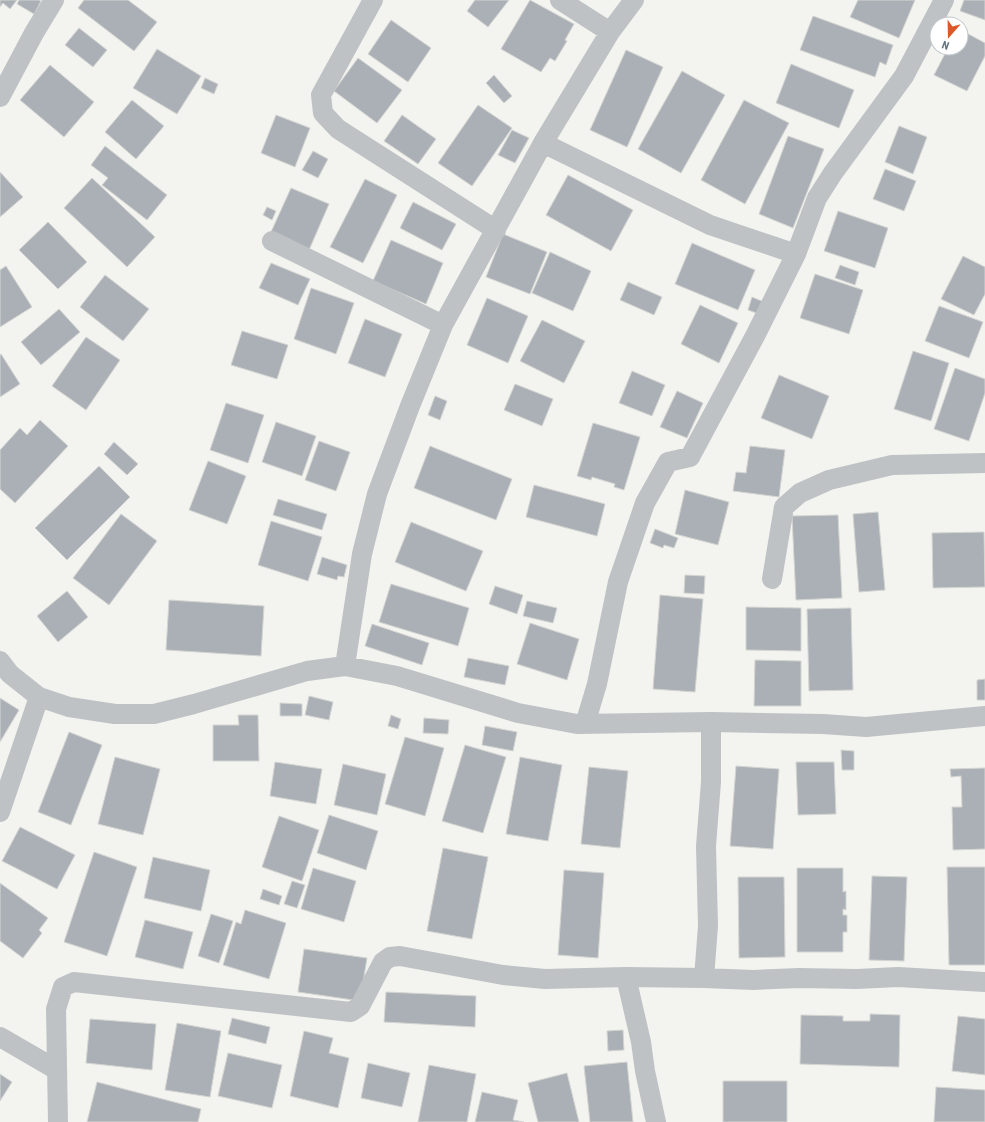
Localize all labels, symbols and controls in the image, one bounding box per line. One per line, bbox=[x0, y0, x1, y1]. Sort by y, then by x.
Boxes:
north arrow bbox=[929, 16, 969, 56]
text: N bbox=[940, 38, 951, 52]

